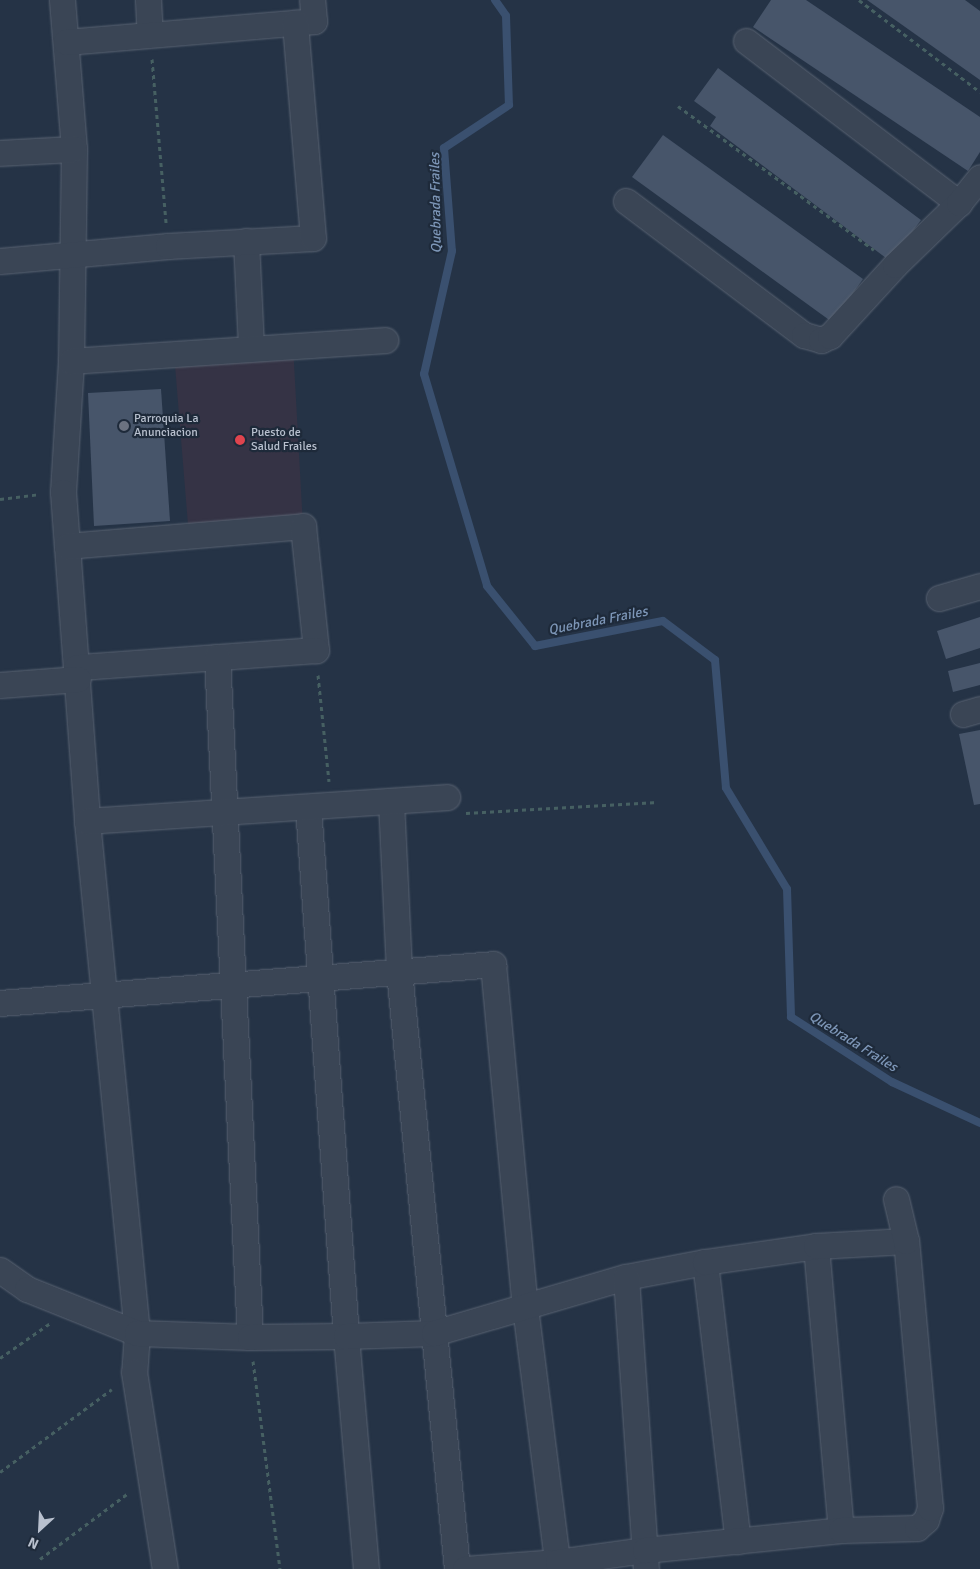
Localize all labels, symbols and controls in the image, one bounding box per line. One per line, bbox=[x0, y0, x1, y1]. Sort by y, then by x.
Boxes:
water label: Quebrada Frailes bbox=[427, 152, 445, 254]
place label: Parroquia La Anunciacion bbox=[134, 412, 199, 440]
marker: Parroquia La Anunciacion bbox=[118, 420, 130, 432]
place label: Puesto de Salud Frailes bbox=[251, 426, 317, 454]
marker: Puesto de Salud Frailes bbox=[233, 433, 247, 447]
water label: Quebrada Frailes bbox=[547, 603, 649, 639]
water label: Quebrada Frailes bbox=[806, 1008, 900, 1076]
north arrow bbox=[15, 1504, 65, 1554]
text: N bbox=[25, 1533, 41, 1553]

